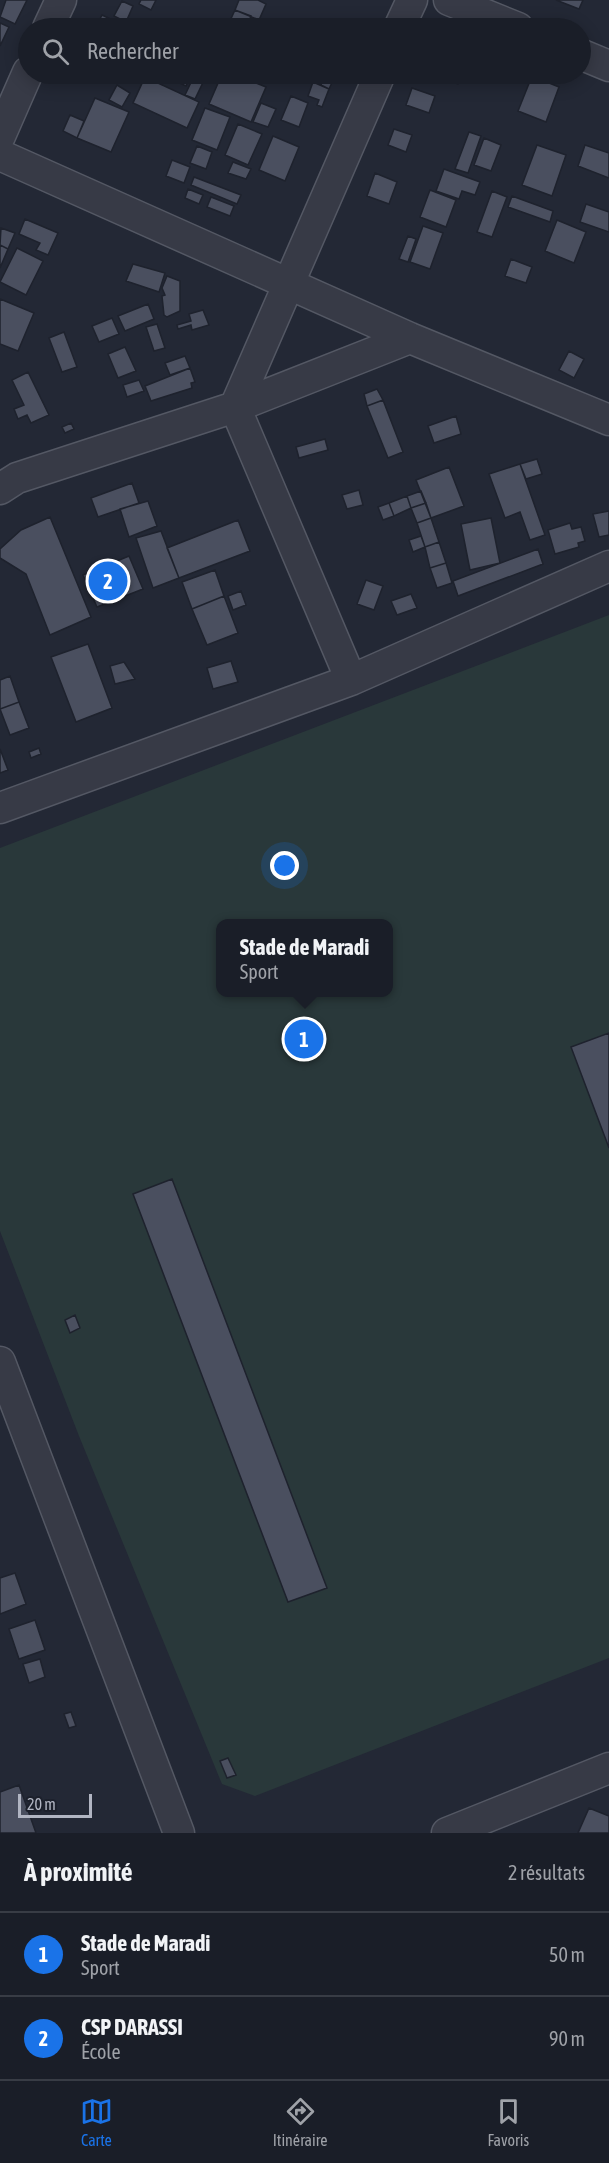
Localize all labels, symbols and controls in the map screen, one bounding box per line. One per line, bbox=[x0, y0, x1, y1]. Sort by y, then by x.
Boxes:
search box bbox=[18, 18, 591, 84]
icon: search bbox=[39, 35, 72, 68]
text: Rechercher bbox=[87, 38, 178, 64]
pin: 2 bbox=[88, 558, 128, 604]
your location bbox=[270, 851, 299, 880]
popup bbox=[216, 919, 393, 997]
text: Stade de Maradi bbox=[240, 934, 369, 960]
text: Sport bbox=[240, 960, 279, 983]
pin: 1 bbox=[284, 1016, 324, 1062]
scale bar bbox=[18, 1791, 92, 1818]
text: 20 m bbox=[27, 1795, 56, 1813]
text: À proximité bbox=[24, 1857, 132, 1887]
text: 2 résultats bbox=[508, 1861, 585, 1884]
text: Stade de Maradi bbox=[81, 1930, 210, 1956]
text: 1 bbox=[39, 1943, 48, 1966]
text: 50 m bbox=[549, 1943, 585, 1966]
text: Sport bbox=[81, 1956, 120, 1979]
text: CSP DARASSI bbox=[81, 2014, 183, 2040]
text: 2 bbox=[39, 2027, 48, 2050]
text: 90 m bbox=[549, 2027, 585, 2050]
text: École bbox=[81, 2040, 121, 2063]
tab: Carte bbox=[80, 2095, 113, 2149]
tab: Itinéraire bbox=[273, 2095, 328, 2149]
tab: Favoris bbox=[487, 2095, 529, 2149]

